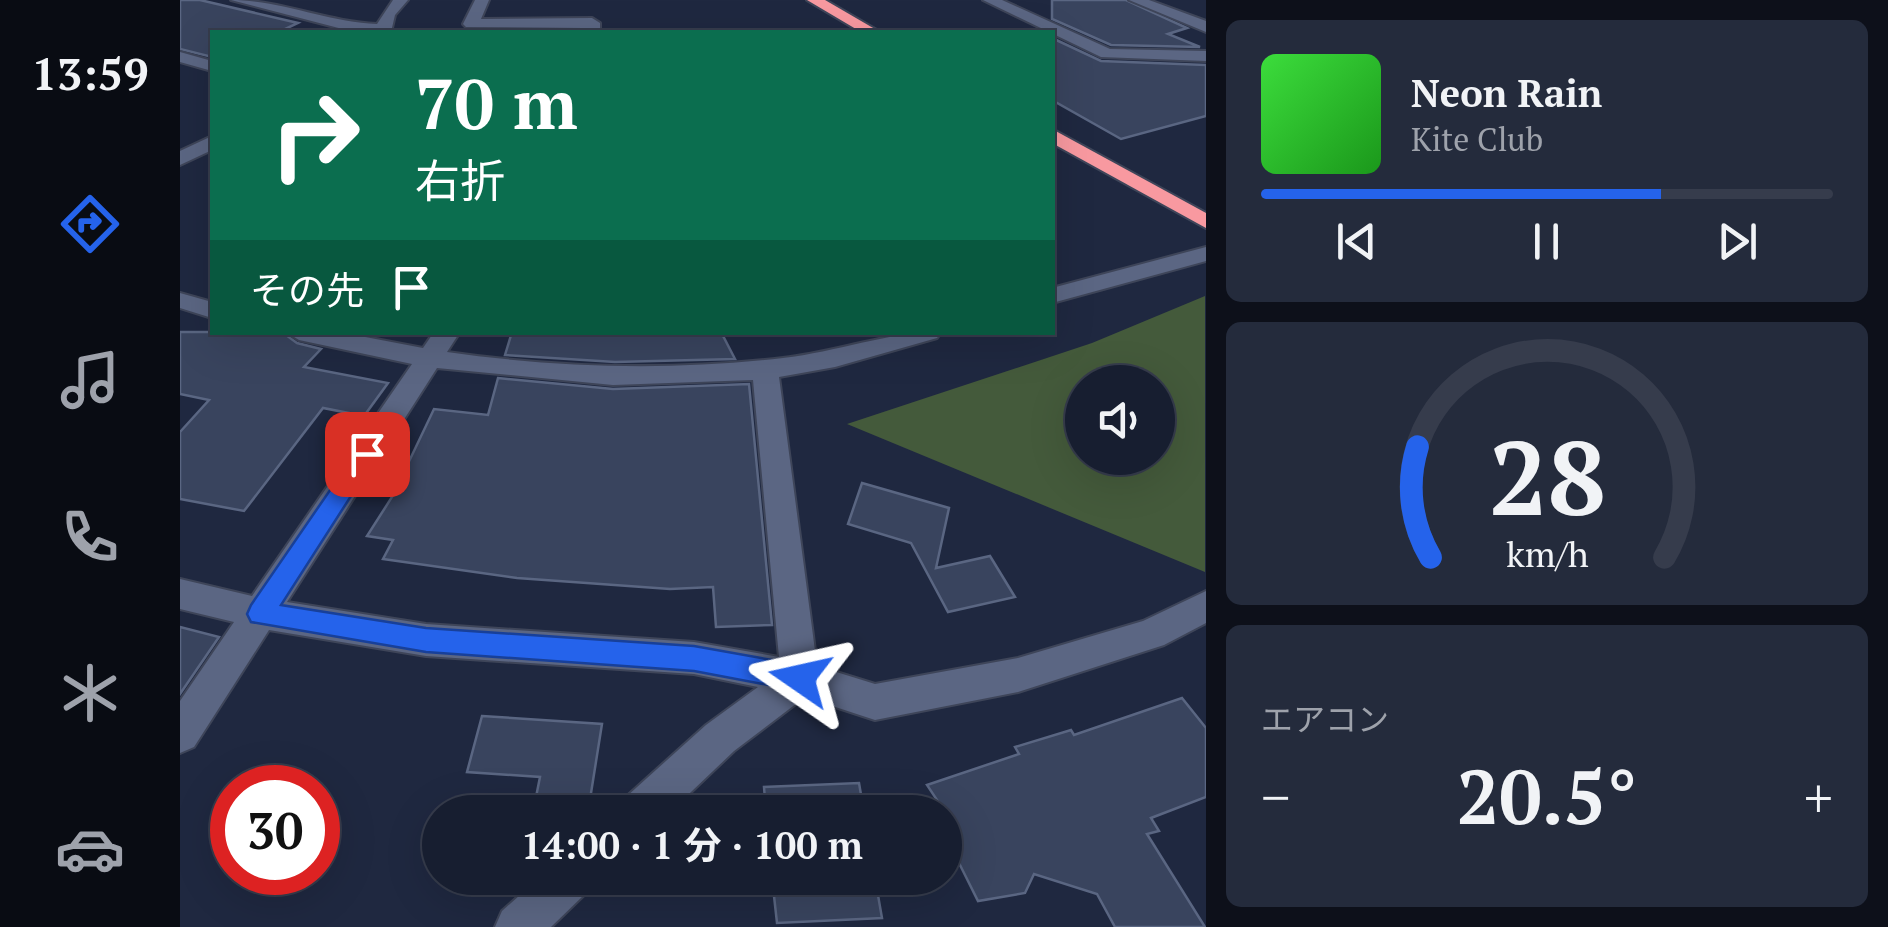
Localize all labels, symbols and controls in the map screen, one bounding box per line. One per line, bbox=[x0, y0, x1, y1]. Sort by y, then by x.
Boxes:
text: 13:59 bbox=[31, 43, 149, 103]
text: 70 m bbox=[415, 56, 578, 149]
text: Neon Rain bbox=[1411, 68, 1602, 118]
icon: right bbox=[250, 70, 380, 200]
text: Kite Club bbox=[1411, 118, 1543, 160]
text: 右折 bbox=[415, 150, 505, 210]
icon: directions bbox=[55, 189, 125, 259]
icon: previous bbox=[1329, 214, 1384, 269]
icon: pause bbox=[1519, 214, 1574, 269]
icon: next bbox=[1710, 214, 1765, 269]
icon: arrive bbox=[384, 260, 439, 315]
text: その先 bbox=[250, 265, 364, 315]
icon: music bbox=[55, 345, 125, 415]
map controls bbox=[1065, 365, 1175, 475]
button: sound bbox=[1065, 365, 1175, 475]
text: 28 bbox=[1488, 407, 1606, 545]
pin bbox=[325, 412, 410, 497]
icon: arrive bbox=[340, 427, 395, 482]
icon: phone bbox=[55, 502, 125, 572]
text: km/h bbox=[1506, 530, 1588, 577]
position arrow bbox=[748, 626, 852, 730]
icon: climate bbox=[55, 658, 125, 728]
text: エアコン bbox=[1261, 698, 1389, 740]
text: 20.5° bbox=[1457, 746, 1637, 845]
text: − bbox=[1261, 760, 1290, 833]
text: + bbox=[1804, 760, 1833, 833]
speed limit sign: 30 bbox=[210, 765, 340, 895]
icon: car bbox=[55, 814, 125, 884]
text: 14:00 · 1 分 · 100 m bbox=[521, 820, 863, 870]

